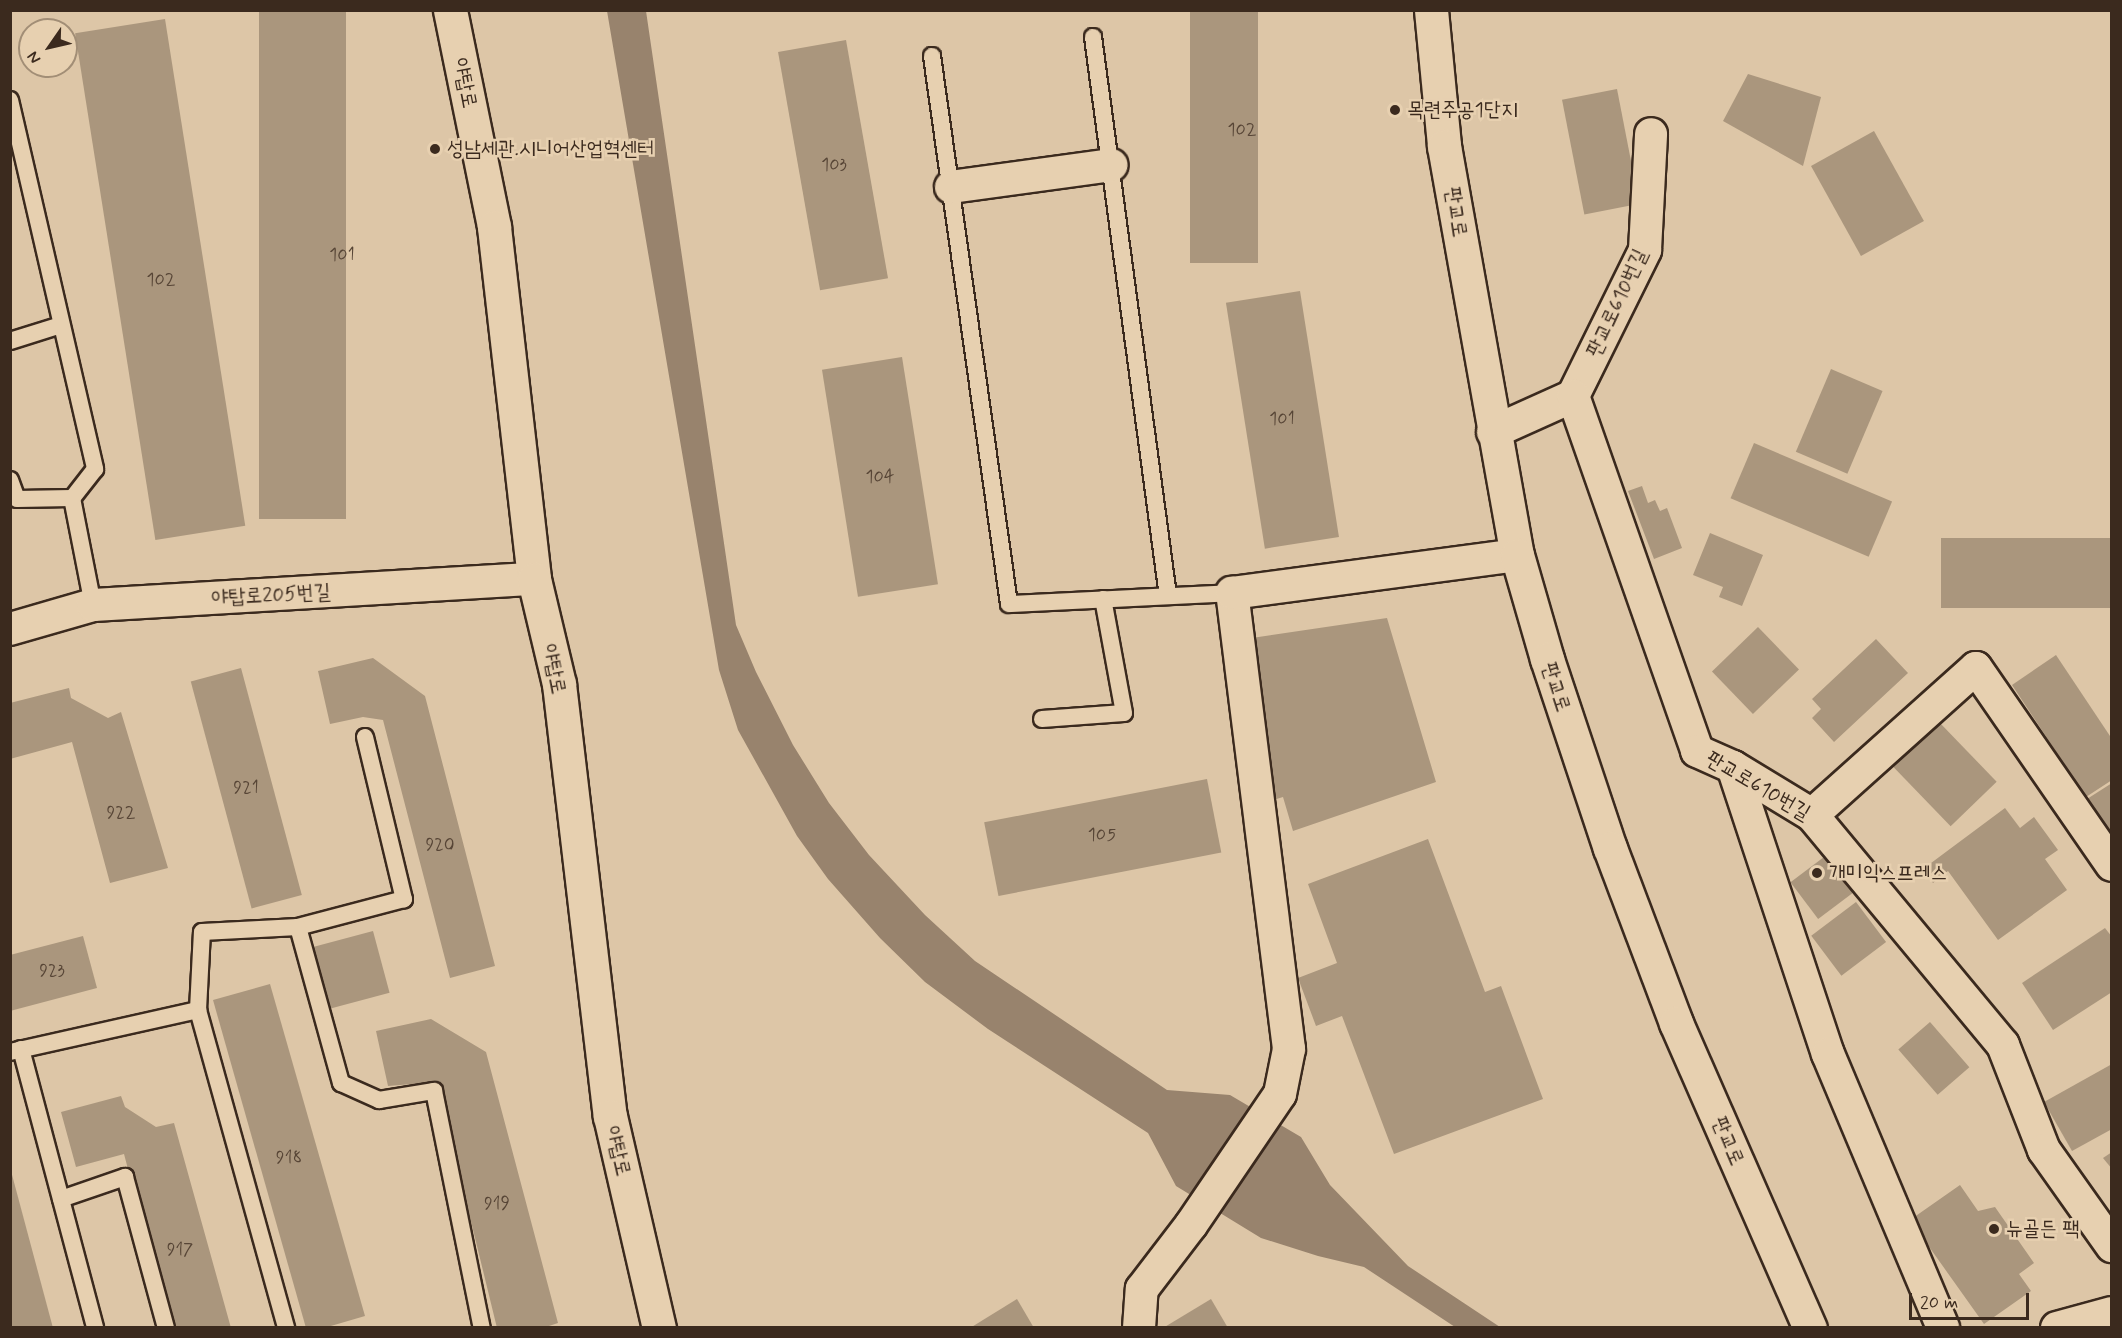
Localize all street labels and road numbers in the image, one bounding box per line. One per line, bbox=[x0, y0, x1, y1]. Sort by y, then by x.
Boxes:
street label: 야탑로 bbox=[448, 56, 482, 110]
street label: 판교로 bbox=[1440, 185, 1472, 239]
street label: 판교로610번길 bbox=[1581, 245, 1653, 361]
street label: 야탑로205번길 bbox=[211, 579, 331, 611]
street label: 야탑로 bbox=[537, 642, 571, 696]
street label: 판교로 bbox=[1536, 659, 1576, 715]
street label: 판교로610번길 bbox=[1701, 746, 1815, 826]
street label: 판교로 bbox=[1706, 1113, 1750, 1169]
street label: 야탑로 bbox=[600, 1123, 636, 1179]

